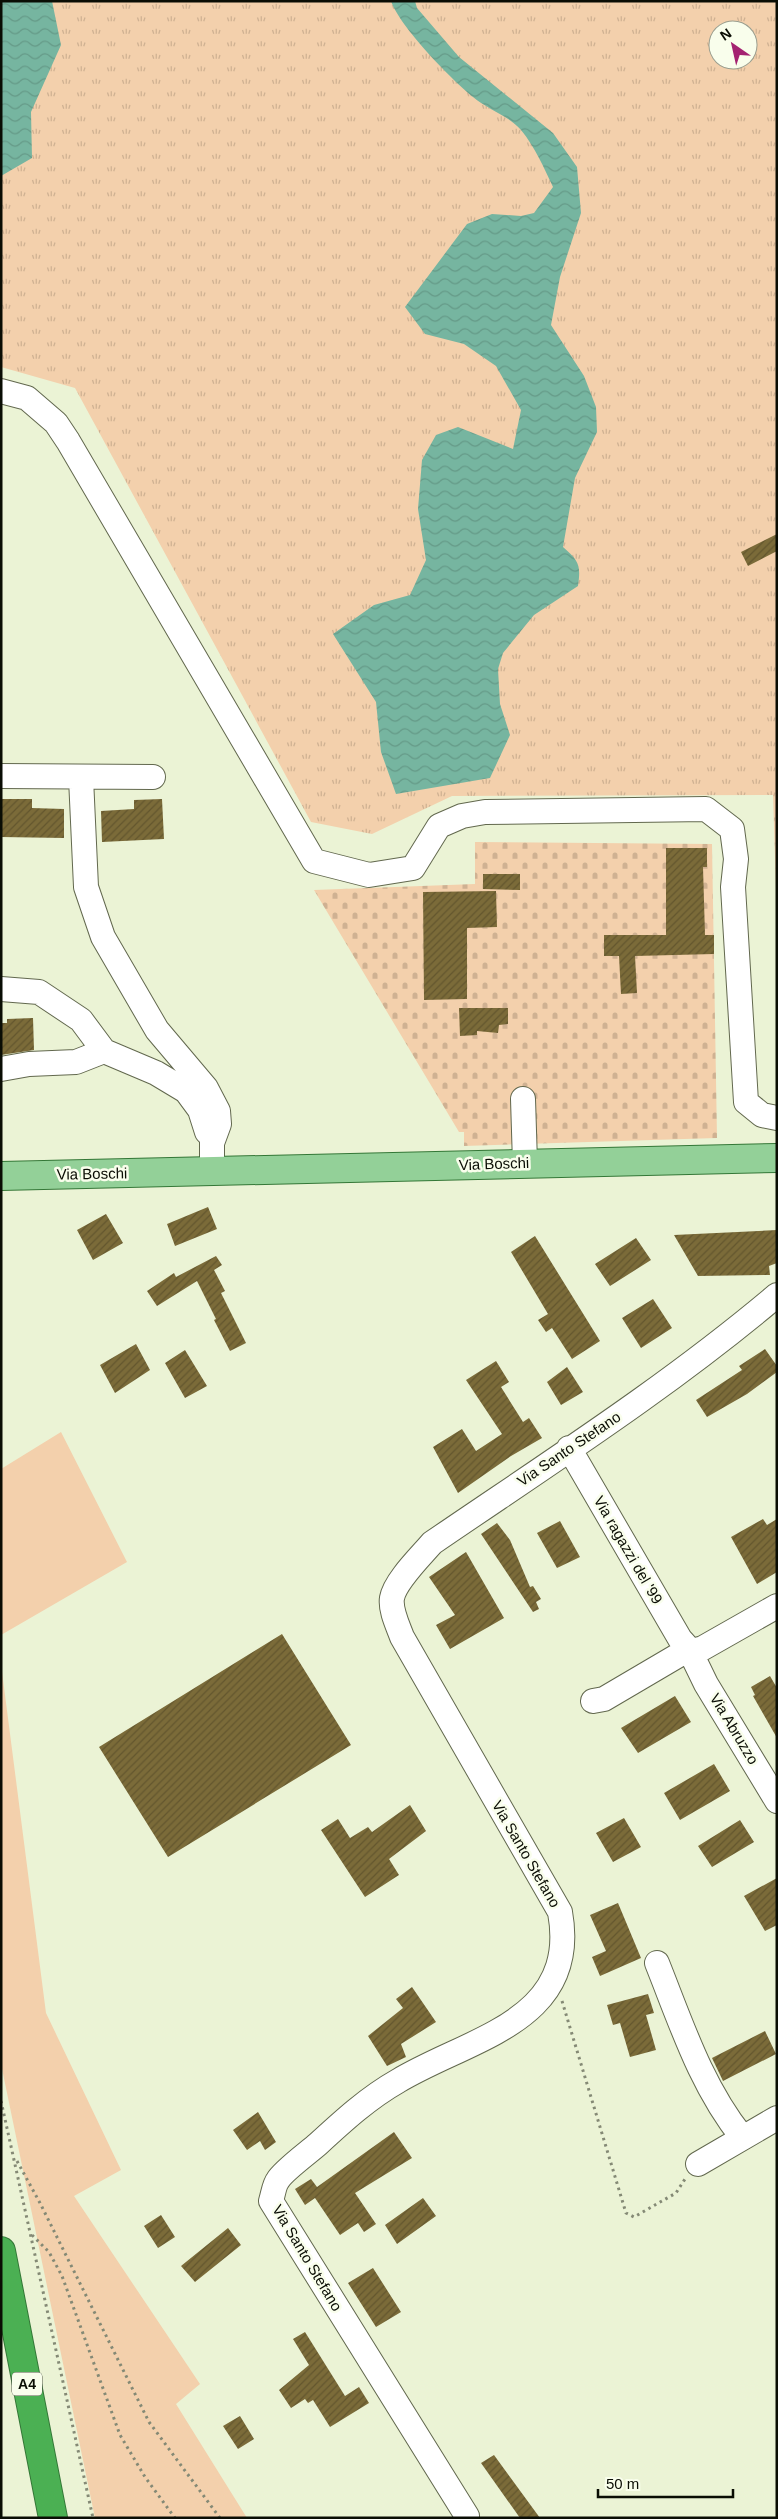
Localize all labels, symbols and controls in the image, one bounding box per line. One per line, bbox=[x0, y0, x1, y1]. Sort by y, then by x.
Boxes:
north arrow bbox=[708, 20, 758, 70]
text: N bbox=[717, 25, 734, 44]
street label: Via Boschi bbox=[458, 1154, 530, 1173]
street label: Via Boschi bbox=[57, 1164, 127, 1183]
street label: Via Santo Stefano bbox=[514, 1408, 623, 1489]
street label: Via ragazzi del '99 bbox=[591, 1493, 666, 1607]
street label: Via Abruzzo bbox=[707, 1690, 762, 1767]
street label: Via Santo Stefano bbox=[489, 1797, 564, 1910]
street label: Via Santo Stefano bbox=[269, 2202, 346, 2314]
road number: A4 bbox=[12, 2372, 42, 2396]
scale bar bbox=[598, 2466, 733, 2498]
text: 50 m bbox=[606, 2475, 639, 2492]

